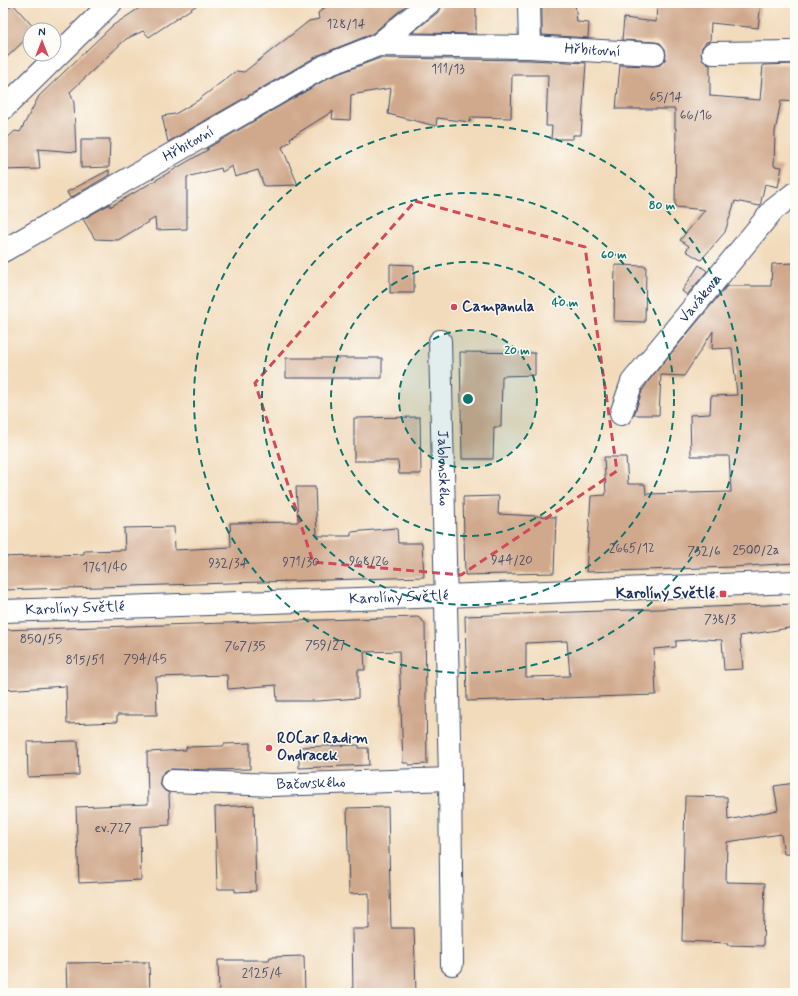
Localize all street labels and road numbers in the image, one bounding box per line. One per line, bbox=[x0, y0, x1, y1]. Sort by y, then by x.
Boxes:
street label: Hřbitovní bbox=[564, 39, 621, 62]
street label: Hřbitovní bbox=[159, 122, 218, 167]
street label: Vavákova bbox=[674, 269, 727, 327]
street label: Jablonského bbox=[432, 430, 454, 506]
street label: Karolíny Světlé bbox=[349, 586, 449, 609]
street label: Karolíny Světlé bbox=[25, 597, 125, 620]
street label: Bačovského bbox=[276, 773, 346, 795]

